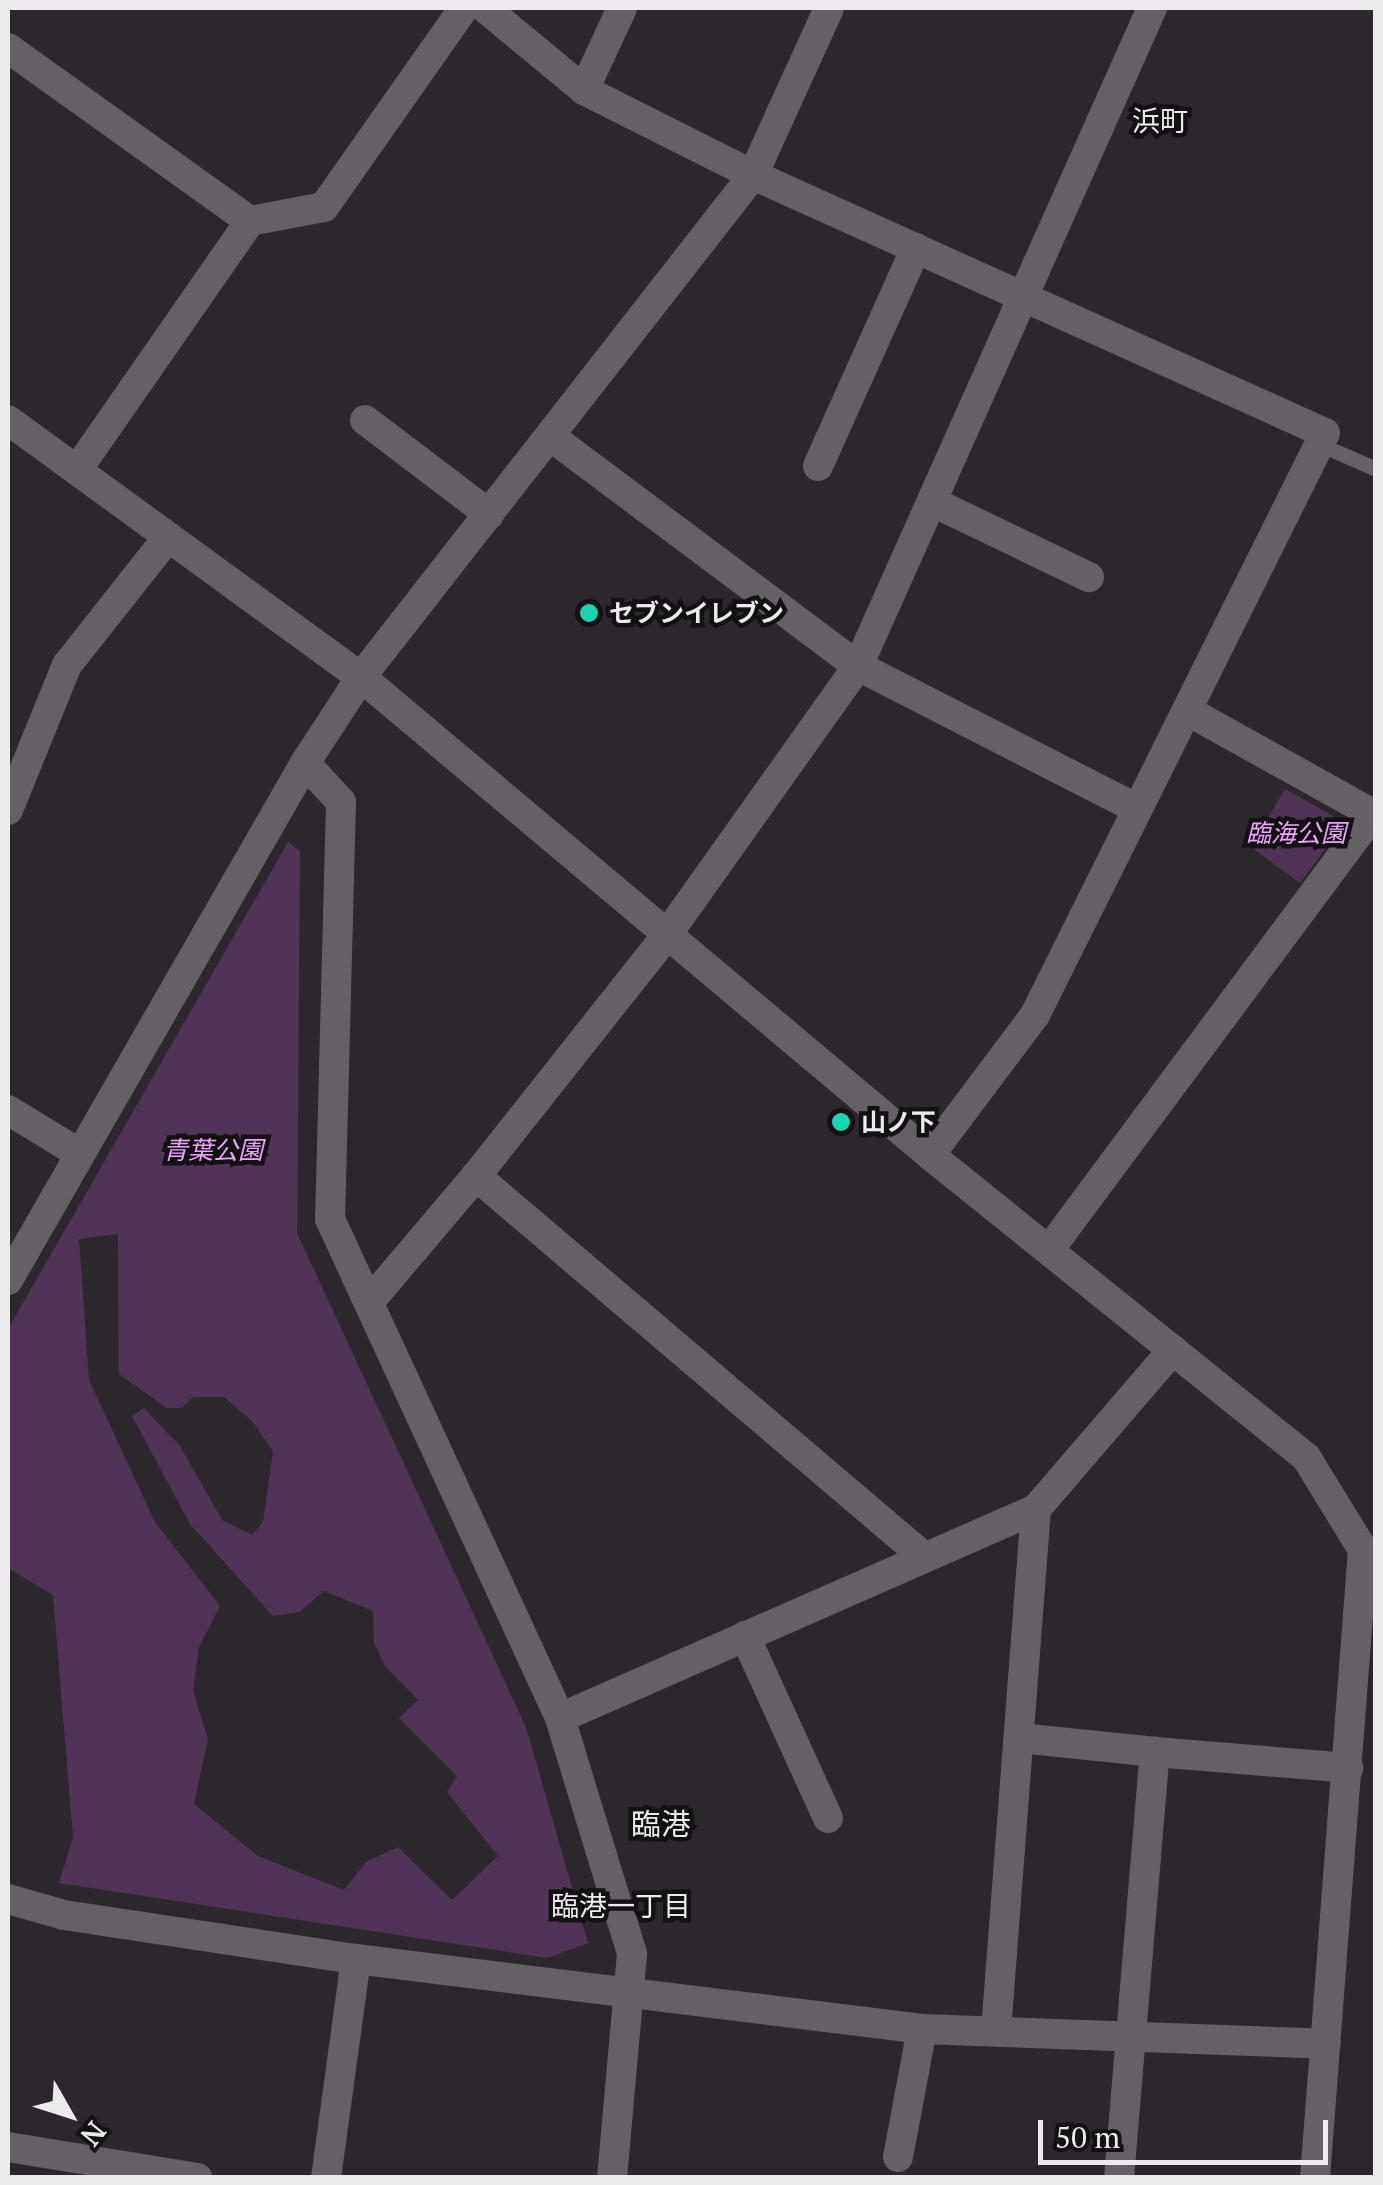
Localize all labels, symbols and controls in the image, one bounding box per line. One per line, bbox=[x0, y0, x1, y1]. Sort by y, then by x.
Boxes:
district label: 浜町 bbox=[1132, 104, 1188, 138]
place label: セブンイレブン bbox=[609, 598, 784, 628]
marker: セブンイレブン bbox=[578, 602, 600, 624]
park label: 臨海公園 bbox=[1246, 818, 1346, 848]
place label: 山ノ下 bbox=[861, 1107, 936, 1137]
marker: 山ノ下 bbox=[830, 1111, 852, 1133]
park label: 青葉公園 bbox=[163, 1135, 263, 1165]
district label: 臨港 bbox=[631, 1806, 691, 1842]
district label: 臨港一丁目 bbox=[551, 1889, 691, 1923]
north arrow bbox=[20, 2065, 120, 2165]
scale bar bbox=[1043, 2100, 1333, 2162]
text: N bbox=[73, 2114, 115, 2154]
text: 50 m bbox=[1055, 2117, 1120, 2157]

